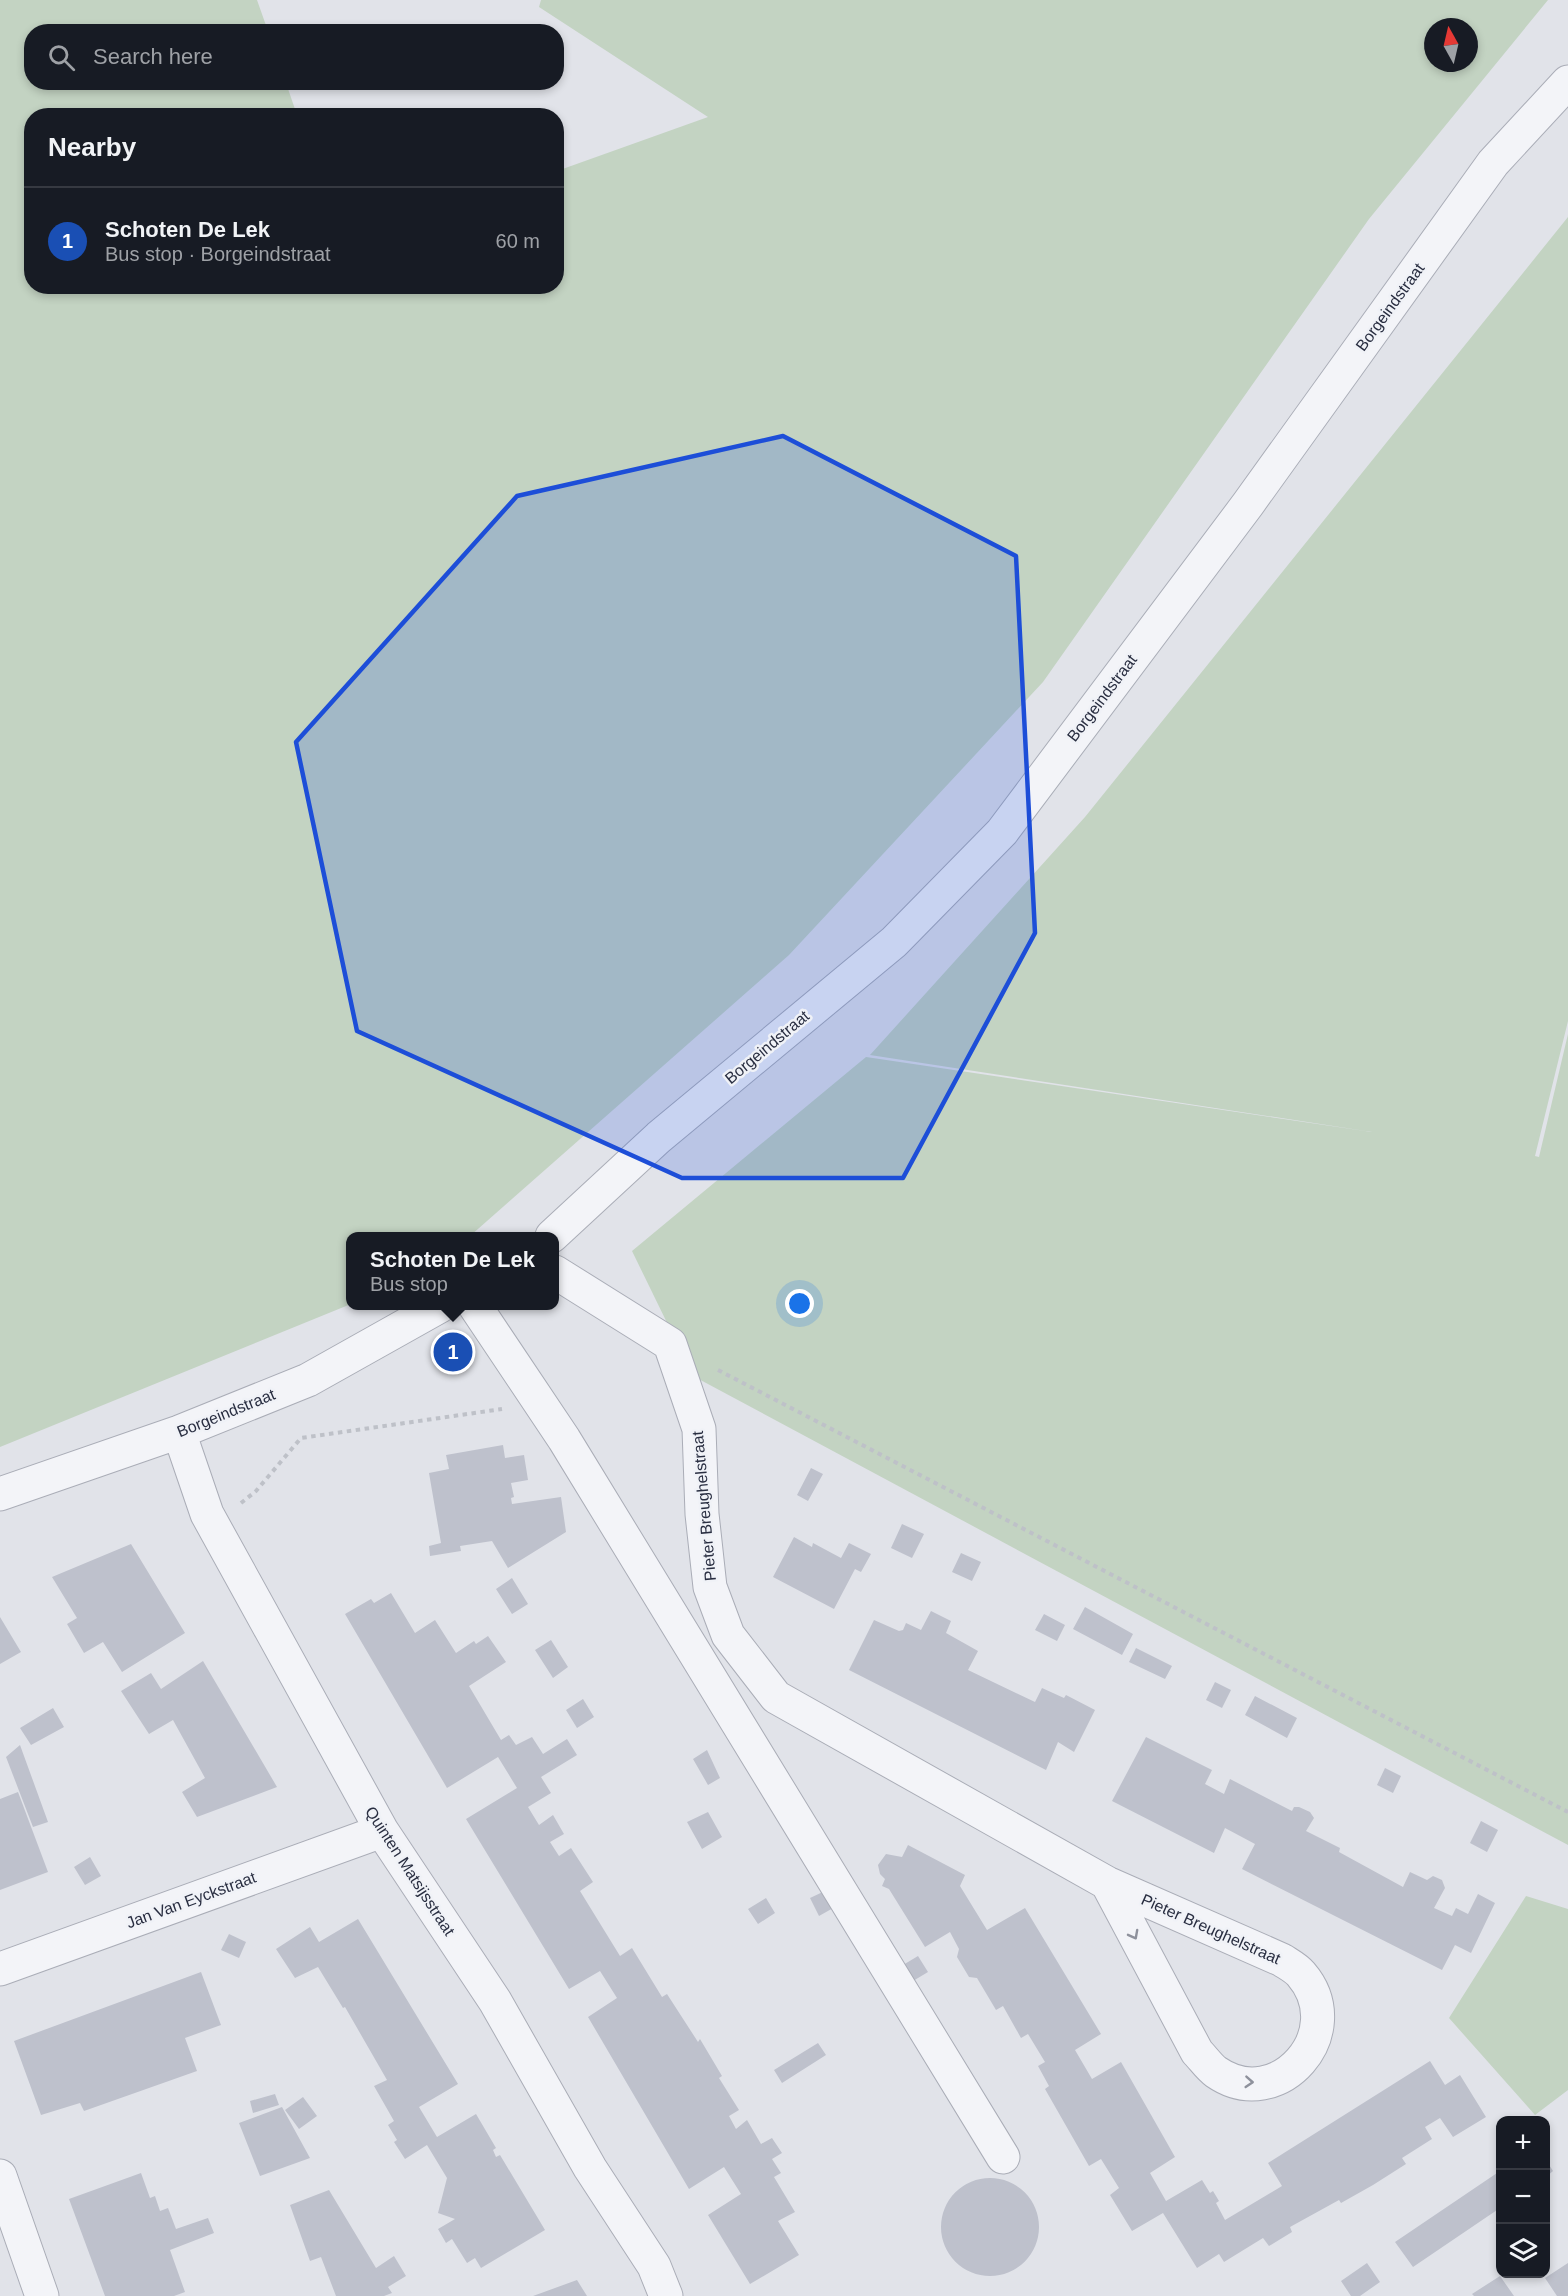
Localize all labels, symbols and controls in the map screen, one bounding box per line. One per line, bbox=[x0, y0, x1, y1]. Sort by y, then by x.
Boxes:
north arrow bbox=[1424, 18, 1478, 72]
search box bbox=[24, 24, 564, 90]
icon: search bbox=[45, 41, 78, 74]
text: Search here bbox=[93, 44, 213, 69]
text: Nearby bbox=[48, 132, 136, 162]
text: Schoten De Lek bbox=[105, 217, 270, 242]
text: 1 bbox=[62, 230, 73, 252]
text: 60 m bbox=[496, 230, 540, 252]
text: Bus stop · Borgeindstraat bbox=[105, 243, 331, 265]
street label: Borgeindstraat bbox=[1353, 259, 1428, 354]
street label: Borgeindstraat bbox=[1064, 651, 1140, 745]
street label: Borgeindstraat bbox=[722, 1007, 813, 1087]
popup bbox=[346, 1232, 559, 1310]
text: Schoten De Lek bbox=[370, 1247, 535, 1272]
text: Bus stop bbox=[370, 1273, 448, 1295]
your location bbox=[785, 1289, 814, 1318]
pin: 1 bbox=[434, 1330, 472, 1374]
street label: Borgeindstraat bbox=[175, 1385, 278, 1440]
street label: Pieter Breughelstraat bbox=[689, 1430, 719, 1582]
street label: Quinten Matsijsstraat bbox=[362, 1803, 458, 1939]
street label: Jan Van Eyckstraat bbox=[124, 1868, 259, 1931]
street label: Pieter Breughelstraat bbox=[1139, 1891, 1284, 1968]
one-way arrow bbox=[1127, 1929, 1138, 1939]
one-way arrow bbox=[1244, 2075, 1253, 2088]
map controls bbox=[1496, 2116, 1550, 2278]
button: + bbox=[1496, 2116, 1550, 2170]
button: − bbox=[1496, 2170, 1550, 2224]
button: layers bbox=[1496, 2224, 1550, 2278]

